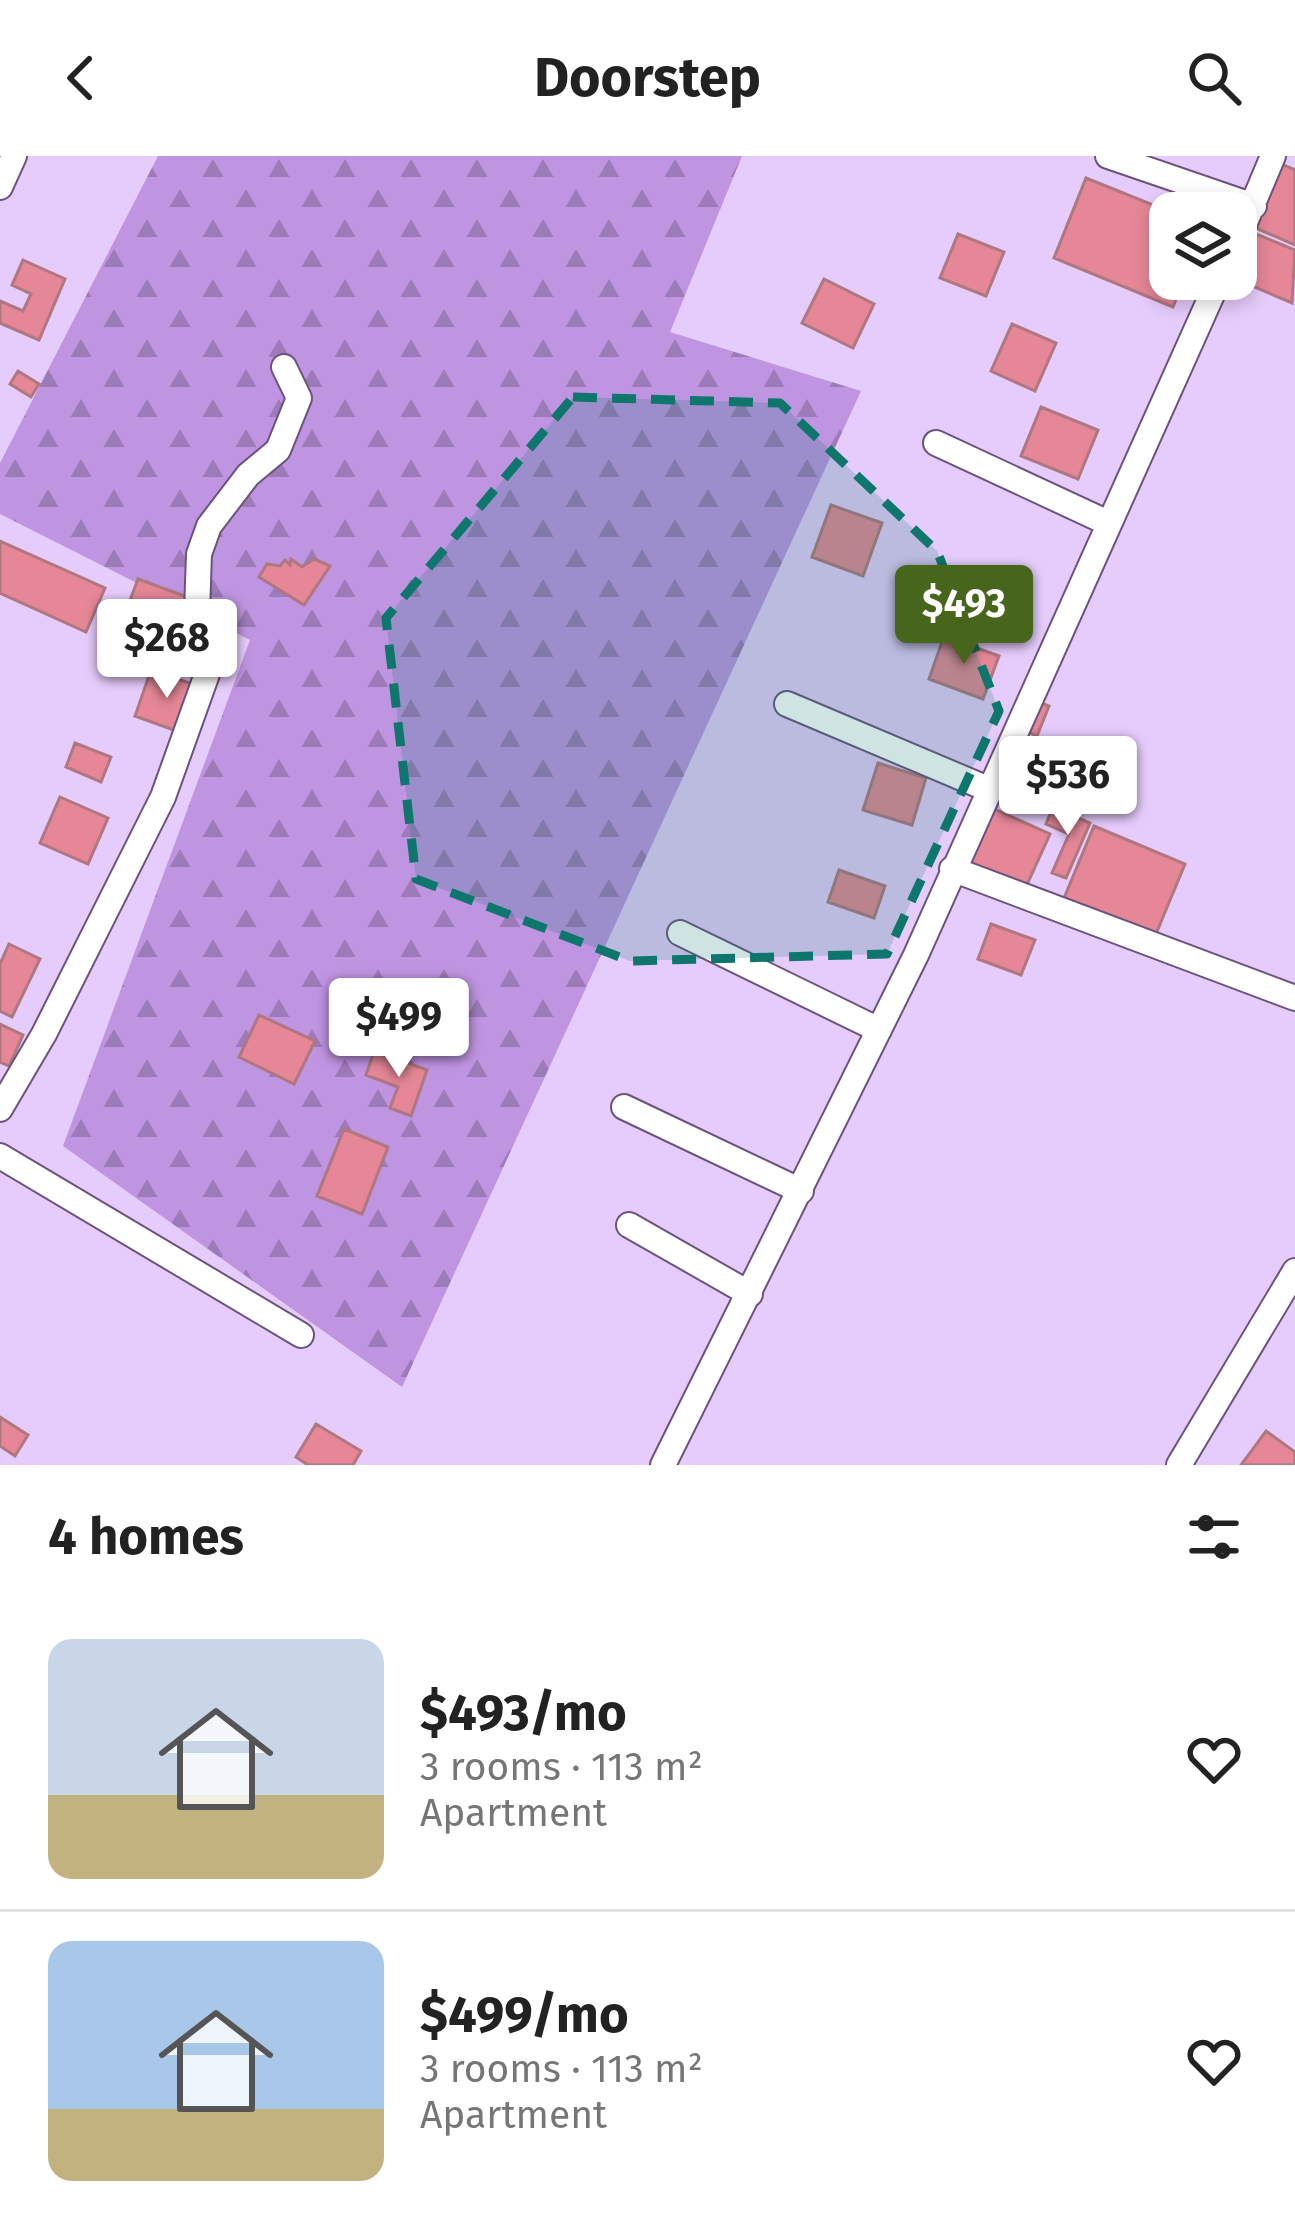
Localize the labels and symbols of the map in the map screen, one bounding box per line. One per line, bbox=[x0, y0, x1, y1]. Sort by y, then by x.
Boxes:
pin: $493 bbox=[893, 565, 1035, 667]
pin: $268 bbox=[96, 599, 238, 701]
pin: $536 bbox=[997, 736, 1139, 838]
pin: $499 bbox=[328, 978, 470, 1080]

